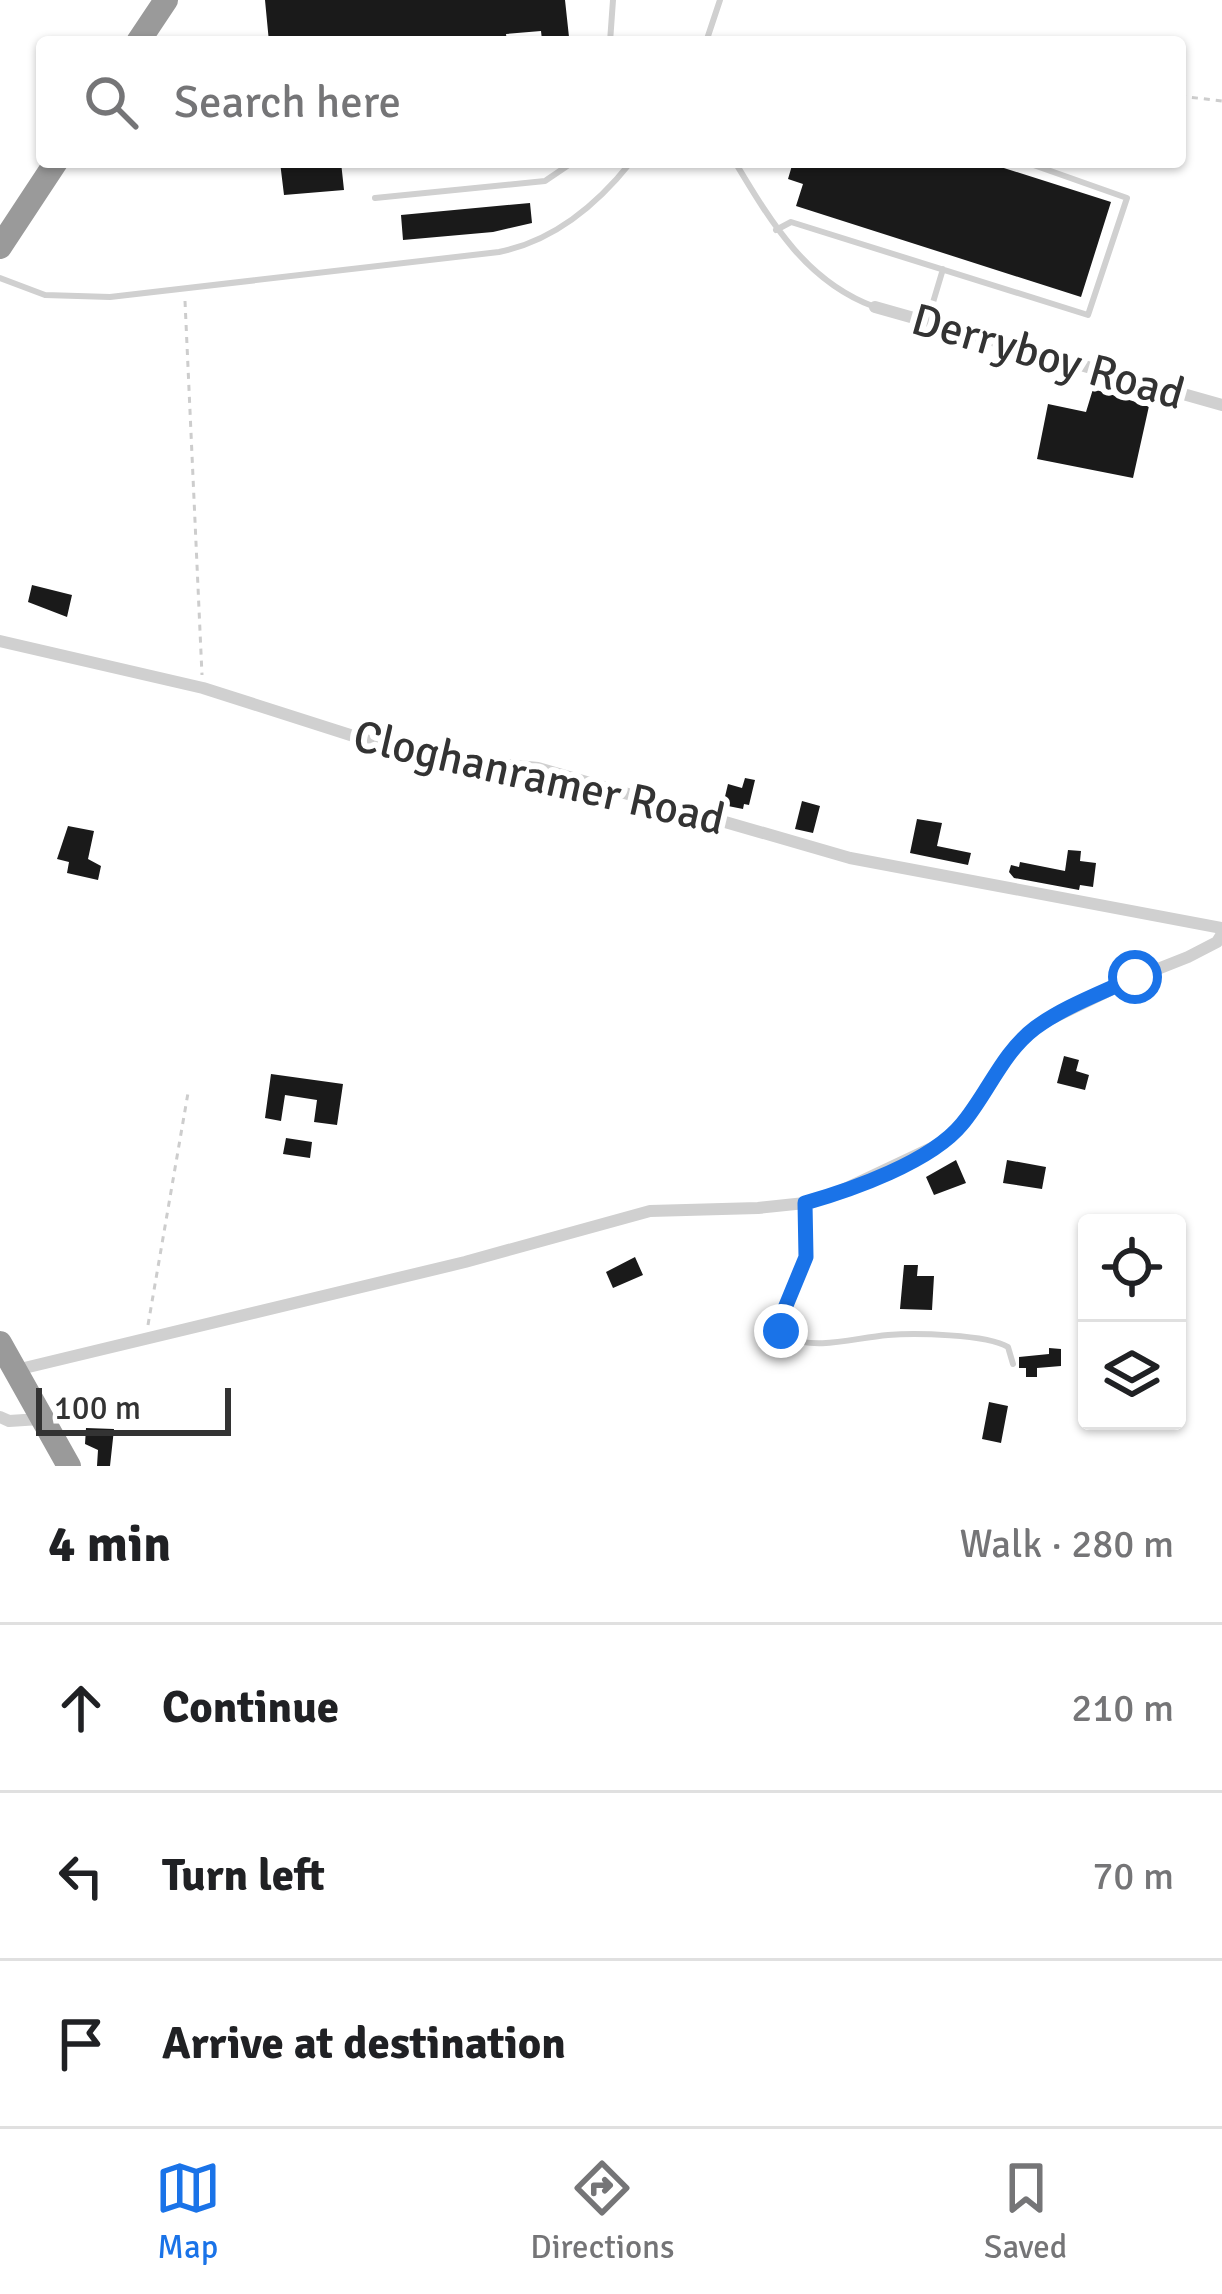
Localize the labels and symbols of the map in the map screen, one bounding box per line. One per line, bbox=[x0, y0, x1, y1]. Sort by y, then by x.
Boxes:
street label: Derryboy Road bbox=[906, 292, 1190, 422]
street label: Cloghanramer Road bbox=[348, 709, 730, 847]
route start bbox=[1108, 950, 1162, 1004]
route end bbox=[754, 1304, 808, 1358]
scale bar bbox=[36, 1382, 231, 1435]

